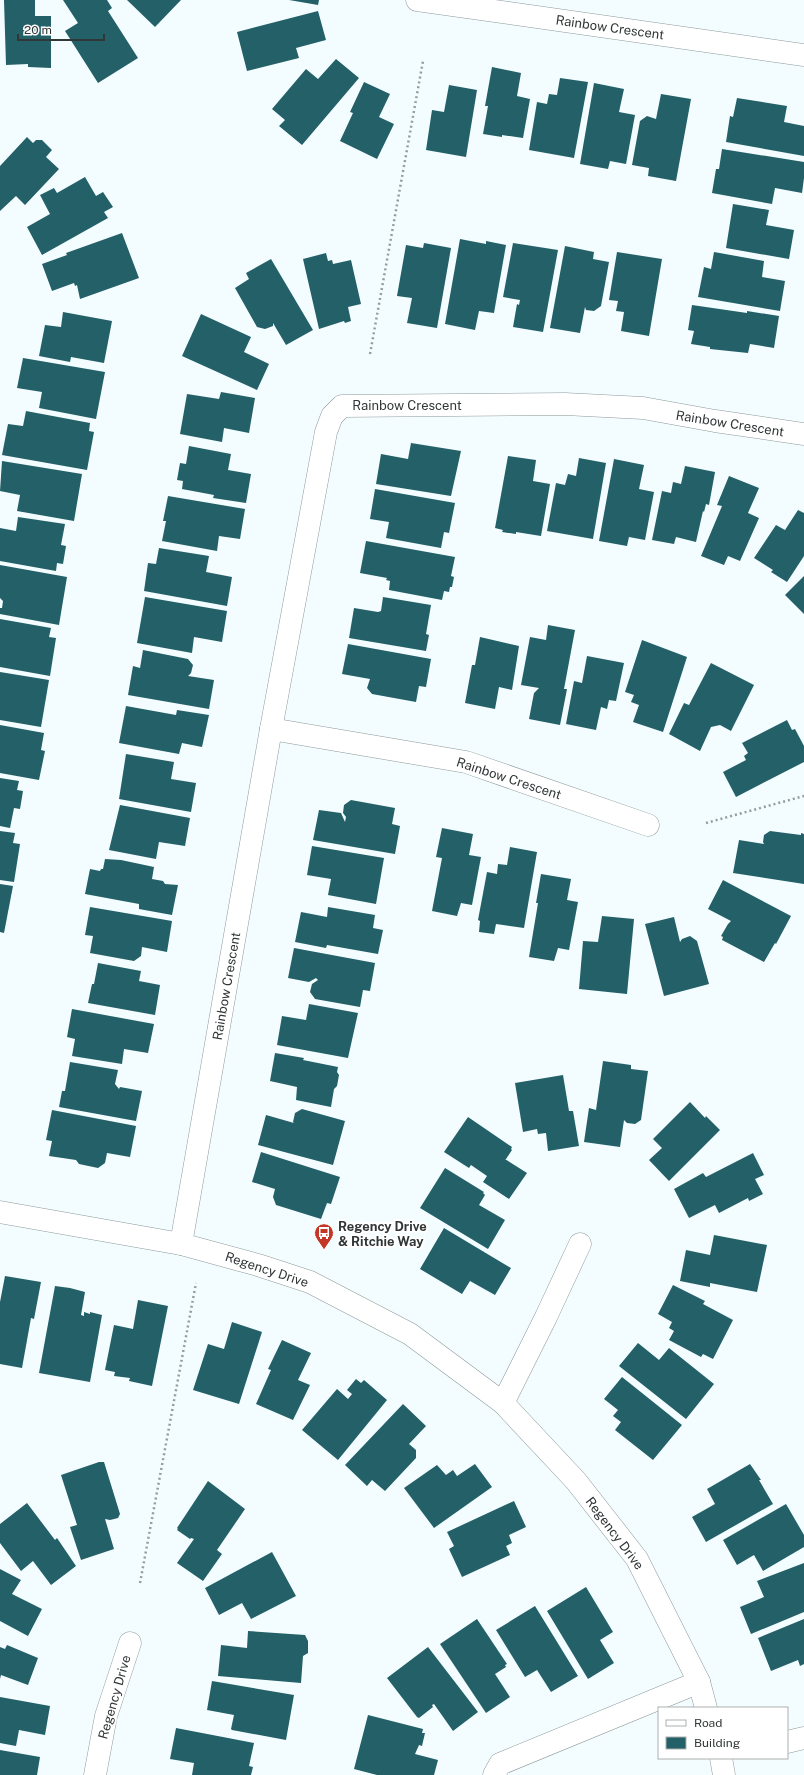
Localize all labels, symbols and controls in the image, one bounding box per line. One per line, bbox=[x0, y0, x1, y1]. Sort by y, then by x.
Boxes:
street label: Rainbow Crescent bbox=[555, 12, 665, 43]
scale bar bbox=[18, 16, 104, 42]
text: 20 m bbox=[24, 23, 52, 37]
street label: Rainbow Crescent bbox=[352, 398, 462, 413]
street label: Rainbow Crescent bbox=[675, 408, 785, 439]
street label: Rainbow Crescent bbox=[454, 754, 563, 803]
street label: Rainbow Crescent bbox=[210, 931, 243, 1041]
place label: Regency Drive & Ritchie Way bbox=[338, 1219, 427, 1249]
bus stop icon: Regency Drive & Ritchie Way bbox=[313, 1222, 335, 1250]
street label: Regency Drive bbox=[223, 1249, 310, 1290]
street label: Regency Drive bbox=[582, 1494, 647, 1572]
street label: Regency Drive bbox=[95, 1653, 134, 1741]
legend bbox=[658, 1707, 788, 1759]
text: Road bbox=[694, 1716, 722, 1730]
text: Building bbox=[694, 1736, 740, 1750]

